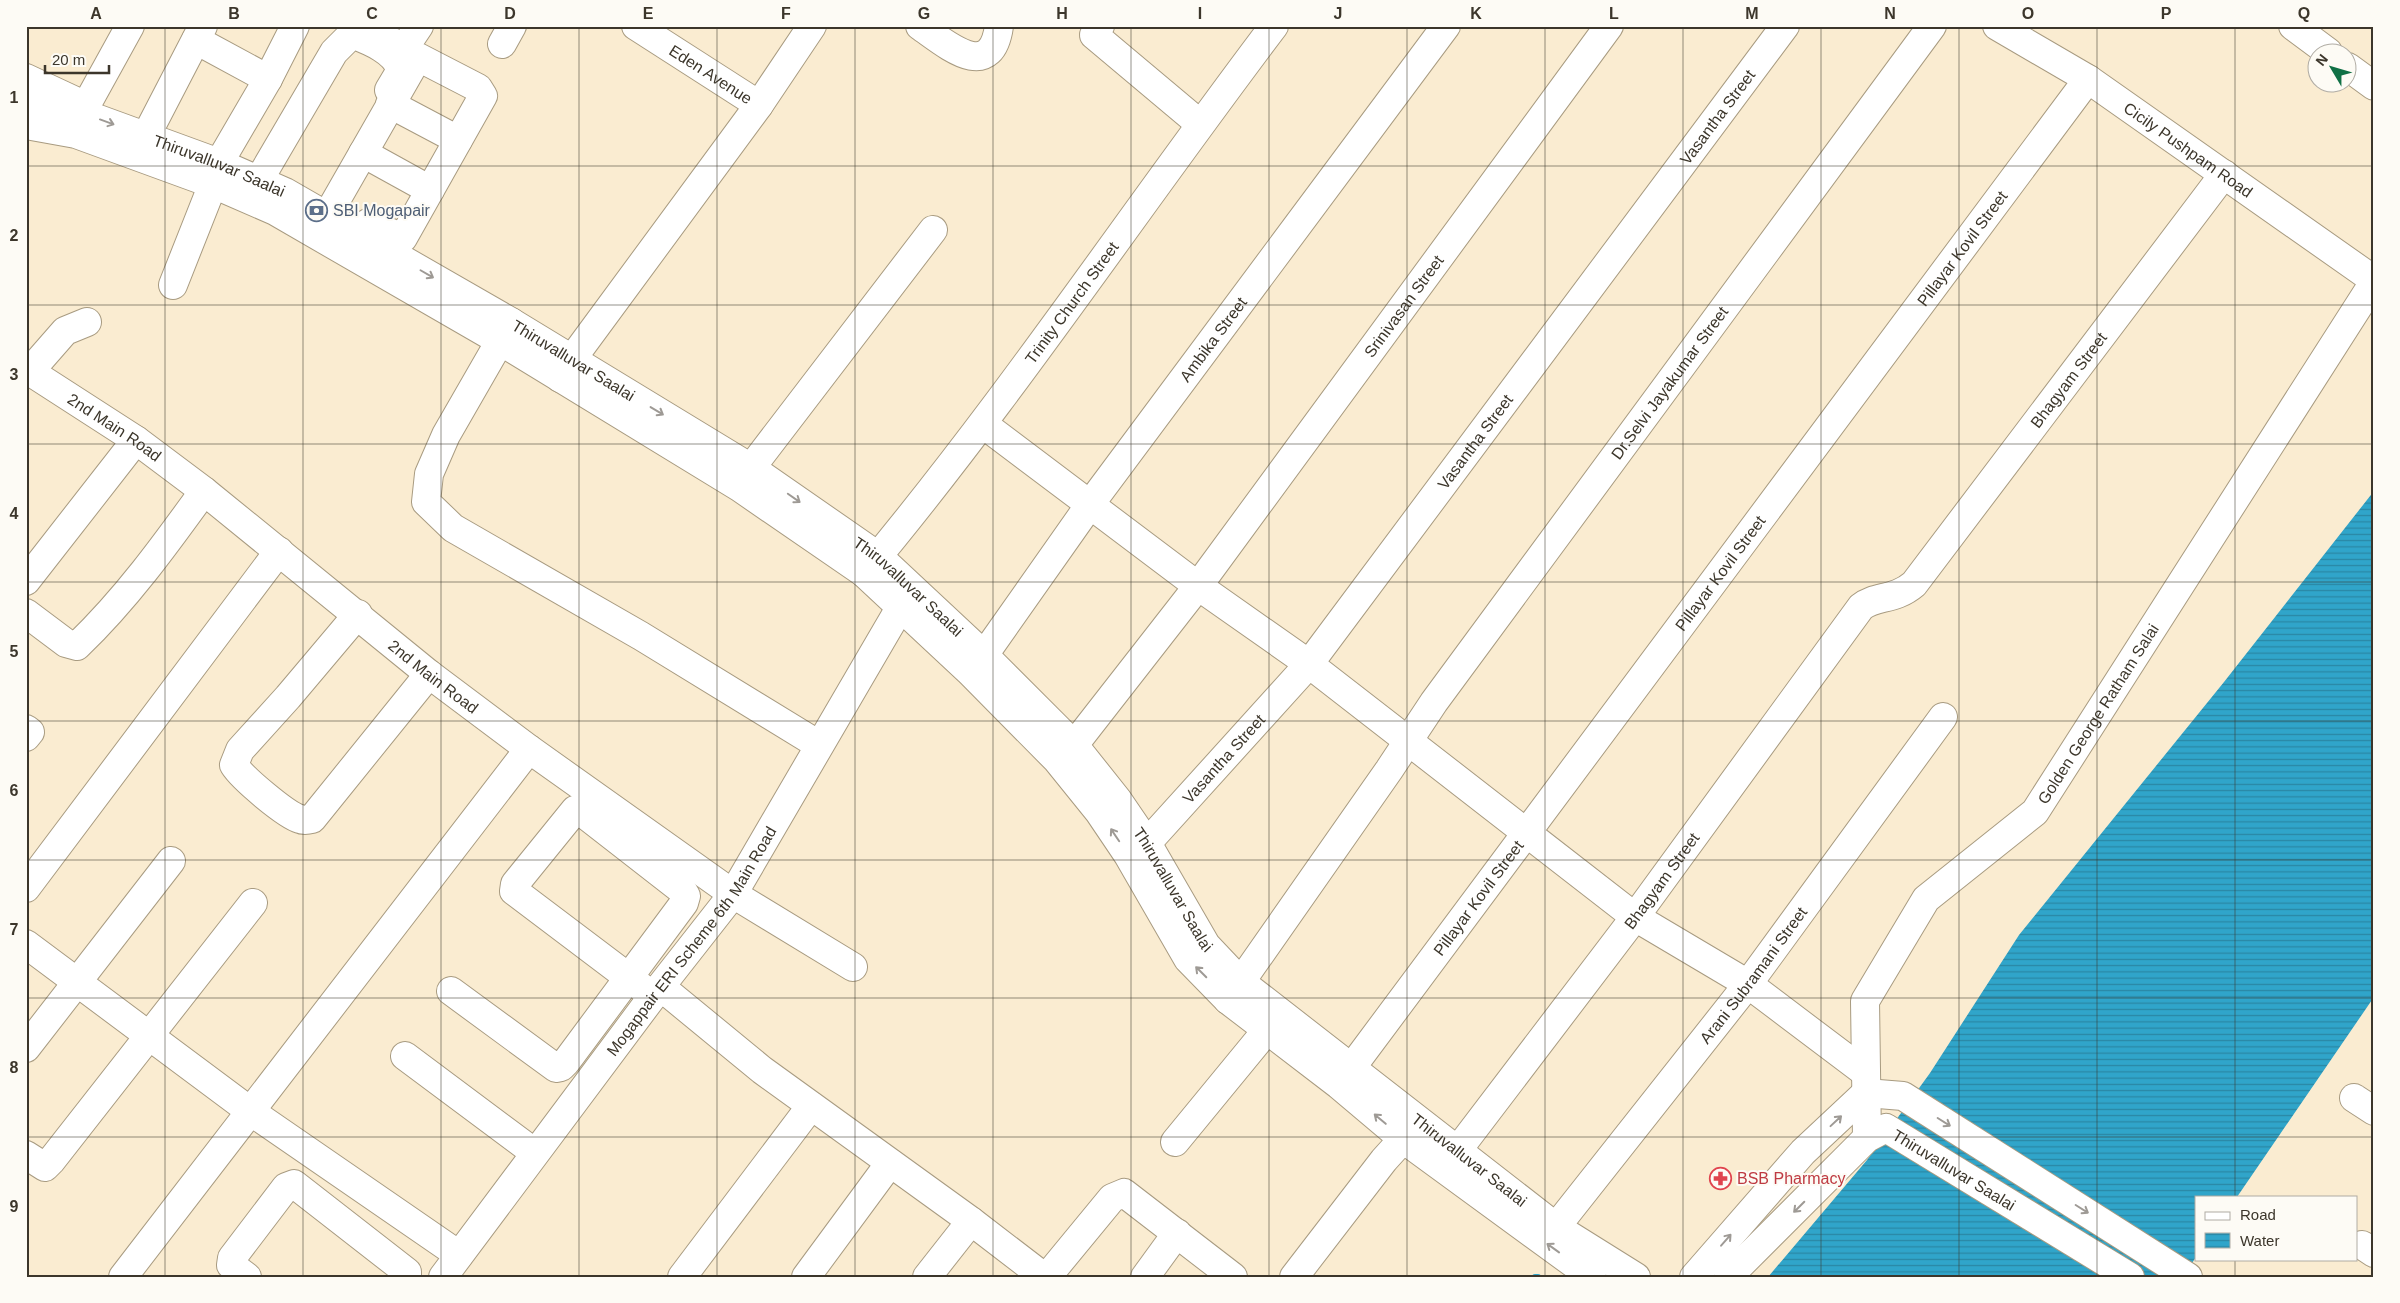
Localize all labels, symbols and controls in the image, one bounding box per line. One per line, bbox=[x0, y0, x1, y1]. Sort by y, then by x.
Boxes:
text: A bbox=[90, 5, 102, 22]
text: B bbox=[228, 5, 240, 22]
text: C bbox=[366, 5, 378, 22]
text: D bbox=[504, 5, 516, 22]
text: E bbox=[643, 5, 654, 22]
text: F bbox=[781, 5, 791, 22]
text: G bbox=[918, 5, 930, 22]
text: H bbox=[1056, 5, 1068, 22]
text: I bbox=[1198, 5, 1202, 22]
text: J bbox=[1334, 5, 1342, 22]
text: K bbox=[1470, 5, 1482, 22]
text: L bbox=[1609, 5, 1619, 22]
text: M bbox=[1745, 5, 1759, 22]
text: N bbox=[1884, 5, 1896, 22]
text: O bbox=[2022, 5, 2034, 22]
text: P bbox=[2161, 5, 2172, 22]
text: Q bbox=[2298, 5, 2310, 22]
scale bar bbox=[45, 42, 109, 74]
street label: Eden Avenue bbox=[666, 42, 755, 107]
north arrow bbox=[2308, 42, 2358, 92]
text: 20 m bbox=[52, 51, 85, 68]
text: N bbox=[2312, 51, 2331, 69]
street label: Vasantha Street bbox=[1677, 66, 1759, 168]
text: 1 bbox=[10, 89, 19, 106]
street label: Cicily Pushpam Road bbox=[2121, 99, 2256, 201]
one-way arrow bbox=[99, 118, 115, 127]
street label: Thiruvalluvar Saalai bbox=[151, 132, 288, 200]
street label: Pillayar Kovil Street bbox=[1914, 187, 2011, 309]
bank icon: SBI Mogapair bbox=[305, 198, 329, 222]
place label: SBI Mogapair bbox=[333, 202, 431, 219]
text: 2 bbox=[10, 227, 19, 244]
street label: Trinity Church Street bbox=[1022, 238, 1122, 367]
street label: Srinivasan Street bbox=[1361, 252, 1447, 360]
one-way arrow bbox=[420, 269, 434, 279]
street label: Ambika Street bbox=[1176, 294, 1250, 385]
street label: Dr.Selvi Jayakumar Street bbox=[1608, 303, 1732, 462]
street label: Thiruvalluvar Saalai bbox=[509, 317, 638, 404]
street label: Bhagyam Street bbox=[2027, 329, 2111, 431]
text: 3 bbox=[10, 366, 19, 383]
street label: 2nd Main Road bbox=[65, 390, 164, 465]
street label: Vasantha Street bbox=[1435, 391, 1517, 492]
one-way arrow bbox=[649, 406, 663, 416]
one-way arrow bbox=[787, 493, 801, 503]
text: 4 bbox=[10, 505, 19, 522]
street label: Pillayar Kovil Street bbox=[1672, 512, 1769, 634]
street label: Thiruvalluvar Saalai bbox=[850, 534, 966, 640]
street label: Golden George Ratham Salai bbox=[2035, 621, 2162, 807]
street label: 2nd Main Road bbox=[385, 637, 481, 717]
text: 5 bbox=[10, 643, 19, 660]
street label: Vasantha Street bbox=[1179, 711, 1269, 807]
text: 6 bbox=[10, 782, 19, 799]
street label: Mogappair ERI Scheme 6th Main Road bbox=[603, 824, 780, 1059]
street label: Thiruvalluvar Saalai bbox=[1130, 824, 1216, 955]
one-way arrow bbox=[1110, 828, 1120, 842]
street label: Bhagyam Street bbox=[1621, 829, 1703, 932]
street label: Pillayar Kovil Street bbox=[1430, 837, 1527, 959]
street label: Arani Subramani Street bbox=[1697, 903, 1811, 1047]
text: 7 bbox=[10, 921, 19, 938]
one-way arrow bbox=[1194, 966, 1207, 978]
text: 8 bbox=[10, 1059, 19, 1076]
street label: Thiruvalluvar Saalai bbox=[1408, 1110, 1530, 1210]
one-way arrow bbox=[1374, 1114, 1387, 1125]
one-way arrow bbox=[1830, 1115, 1843, 1127]
one-way arrow bbox=[1937, 1118, 1951, 1128]
street label: Thiruvalluvar Saalai bbox=[1890, 1126, 2018, 1214]
pharmacy icon: BSB Pharmacy bbox=[1709, 1166, 1733, 1190]
place label: BSB Pharmacy bbox=[1737, 1170, 1845, 1187]
legend bbox=[2195, 1196, 2358, 1260]
text: 9 bbox=[10, 1198, 19, 1215]
one-way arrow bbox=[1793, 1201, 1805, 1213]
one-way arrow bbox=[2074, 1205, 2088, 1215]
text: Road bbox=[2240, 1206, 2276, 1223]
text: Water bbox=[2240, 1232, 2279, 1249]
one-way arrow bbox=[1720, 1234, 1731, 1247]
one-way arrow bbox=[1547, 1242, 1560, 1253]

